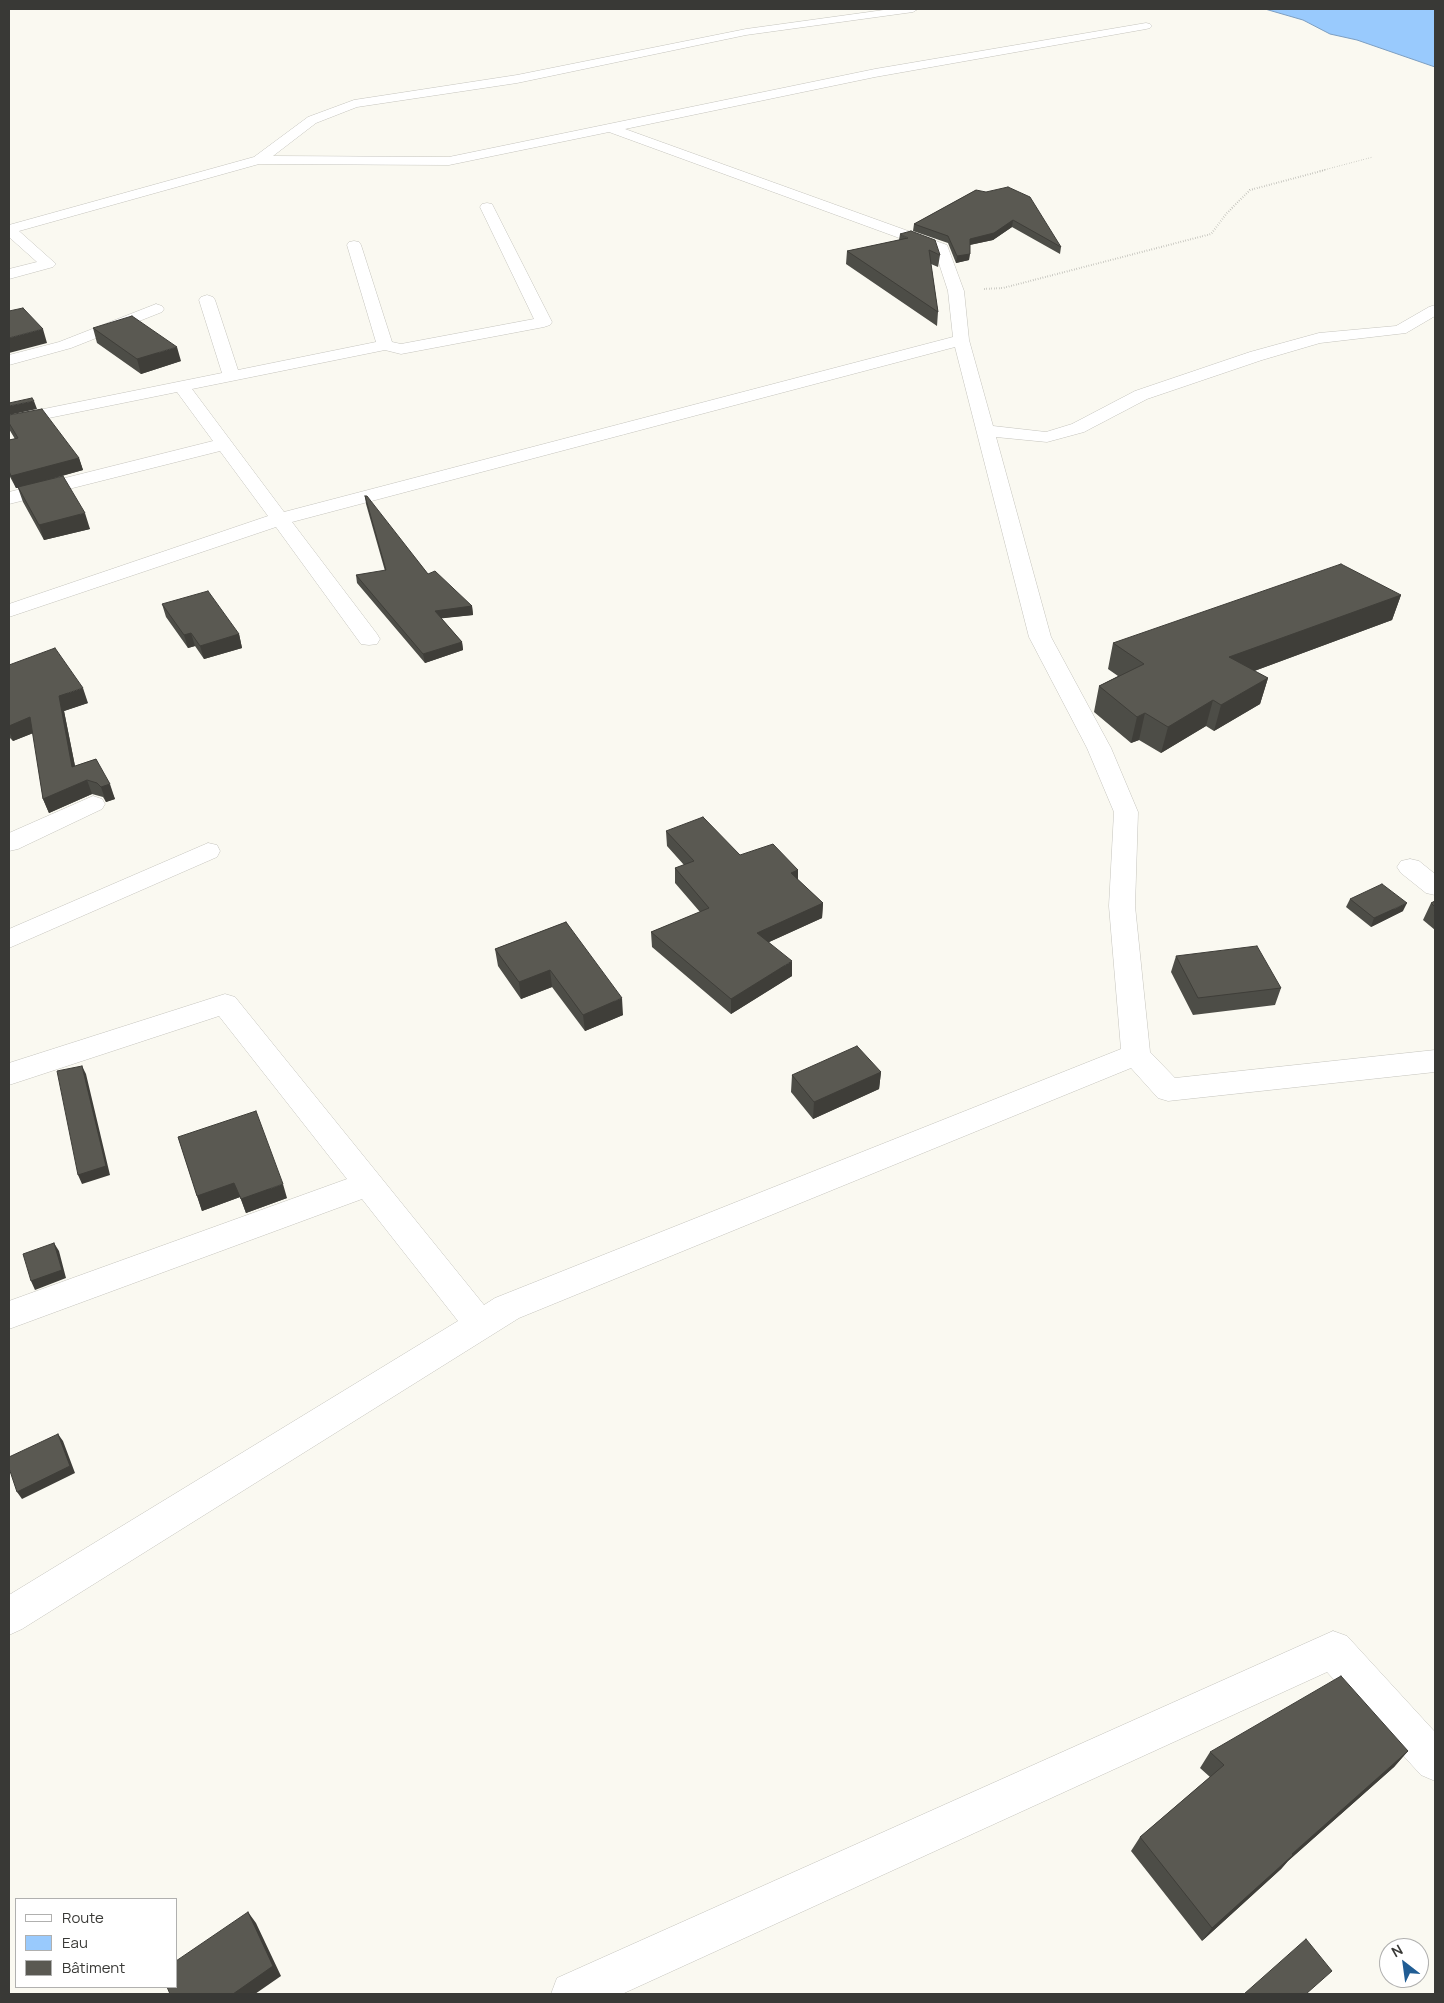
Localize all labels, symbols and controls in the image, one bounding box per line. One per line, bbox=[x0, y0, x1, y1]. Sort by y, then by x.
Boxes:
legend bbox=[15, 1898, 178, 1988]
text: Route bbox=[62, 1907, 104, 1928]
text: Eau bbox=[62, 1932, 88, 1953]
north arrow bbox=[1379, 1938, 1429, 1988]
text: N bbox=[1388, 1940, 1406, 1961]
text: Bâtiment bbox=[62, 1957, 125, 1978]

